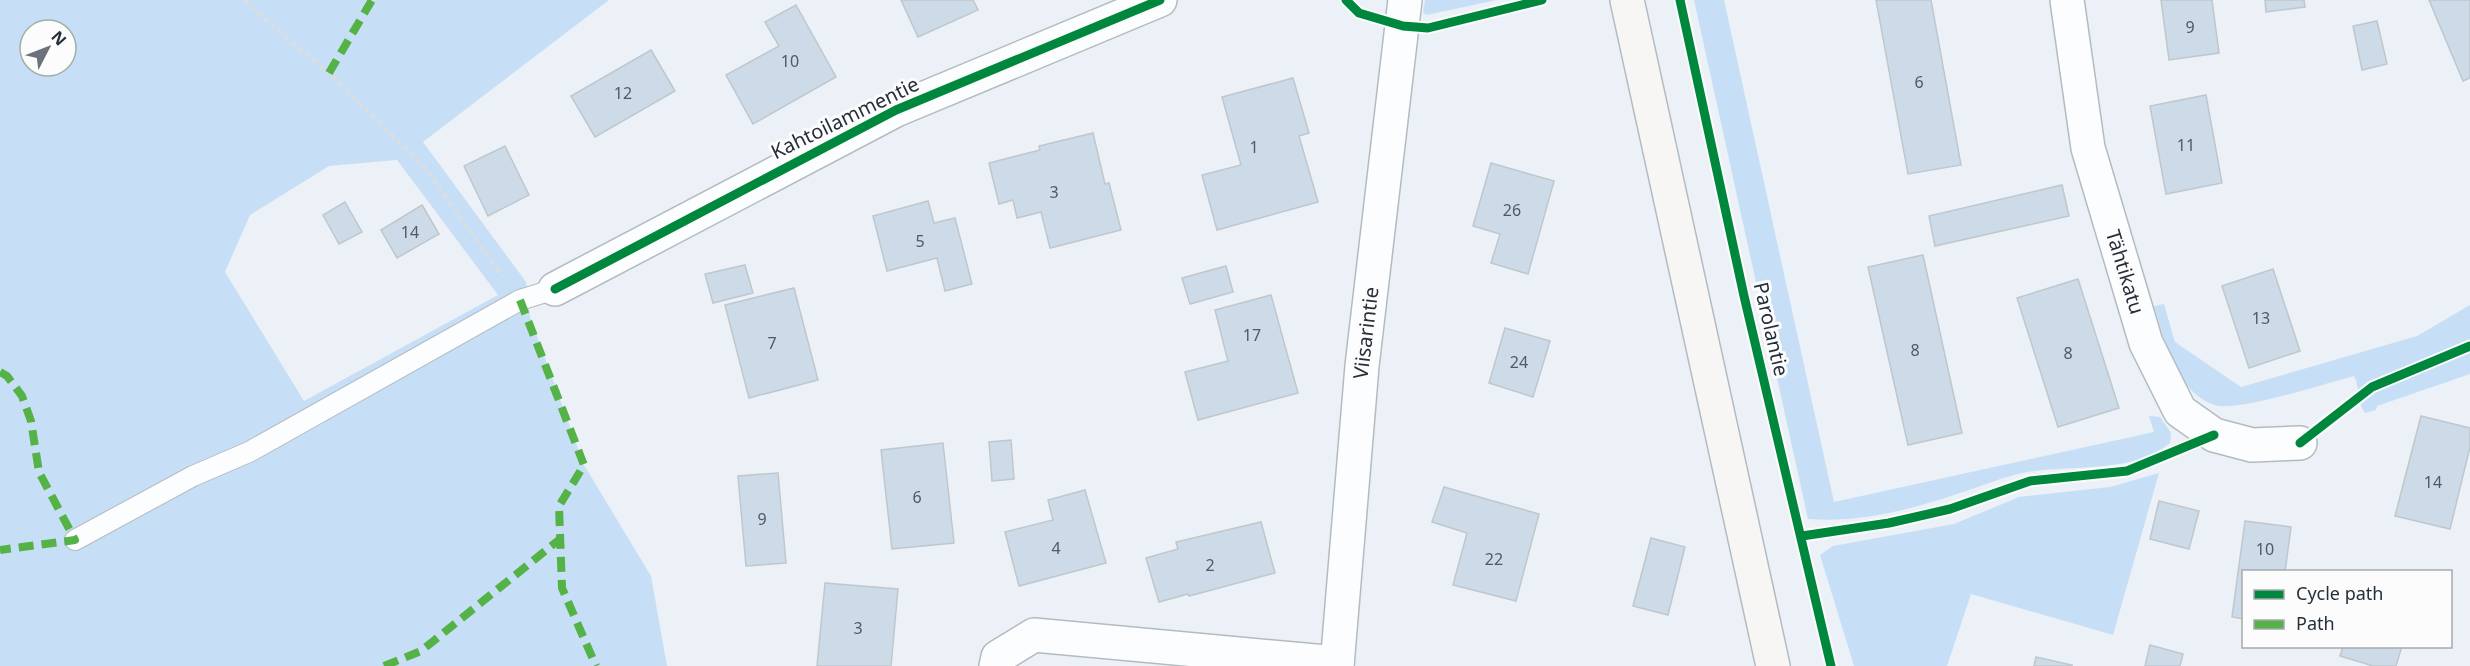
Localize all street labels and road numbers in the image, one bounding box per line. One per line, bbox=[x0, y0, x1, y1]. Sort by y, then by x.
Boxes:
street label: Kahtoilammentie bbox=[766, 70, 923, 165]
street label: Tähtikatu bbox=[2100, 226, 2151, 317]
street label: Parolantie bbox=[1748, 279, 1795, 379]
street label: Viisarintie bbox=[1346, 285, 1385, 381]

